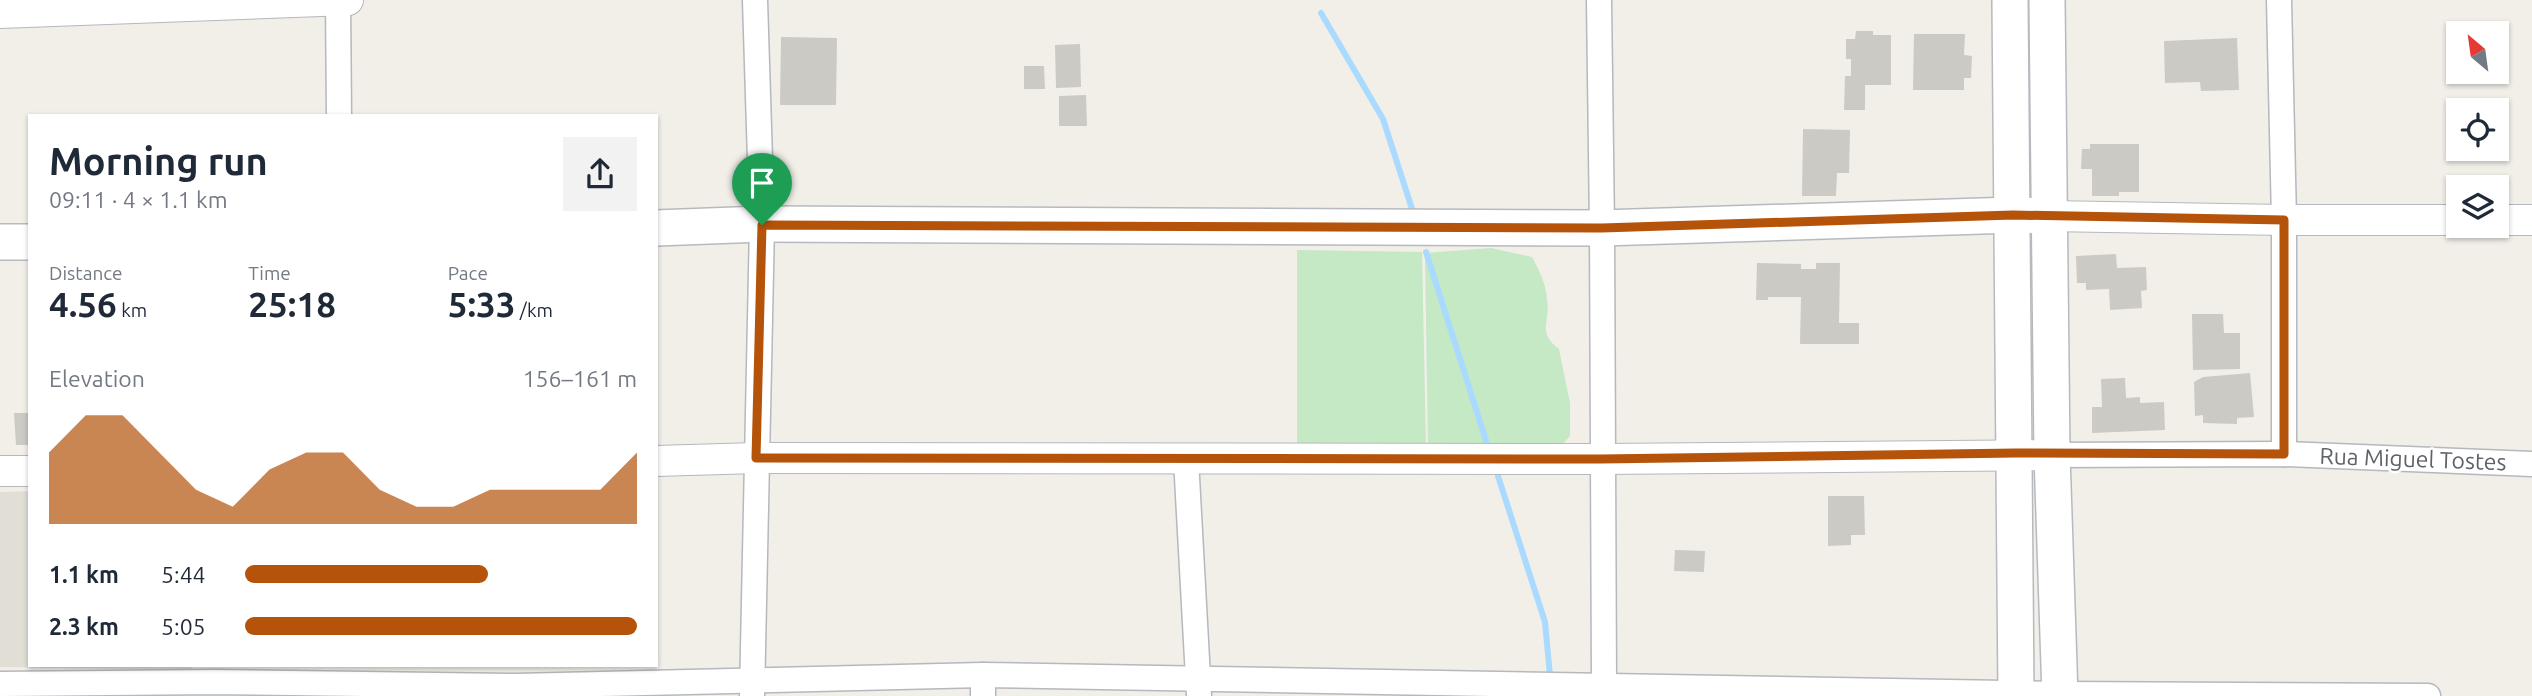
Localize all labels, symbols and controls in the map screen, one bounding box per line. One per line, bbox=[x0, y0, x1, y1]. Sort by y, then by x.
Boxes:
north arrow bbox=[2446, 21, 2510, 84]
map controls bbox=[2446, 21, 2509, 238]
button: locate bbox=[2446, 98, 2509, 161]
button: share bbox=[563, 137, 637, 211]
text: Morning run bbox=[49, 140, 268, 182]
pin bbox=[732, 153, 792, 225]
icon: arrive bbox=[743, 164, 781, 202]
button: layers bbox=[2446, 175, 2509, 238]
text: 09:11 · 4 × 1.1 km bbox=[49, 187, 228, 212]
text: Distance bbox=[49, 262, 123, 284]
text: Time bbox=[248, 262, 291, 284]
text: Pace bbox=[448, 262, 488, 284]
text: 4.56 bbox=[49, 284, 117, 324]
text: 25:18 bbox=[248, 284, 336, 324]
text: 5:33 bbox=[448, 284, 516, 324]
text: km bbox=[117, 299, 147, 321]
text: /km bbox=[516, 299, 553, 321]
text: Elevation bbox=[49, 366, 145, 391]
text: 156–161 m bbox=[523, 366, 637, 391]
street label: Rua Miguel Tostes bbox=[2319, 443, 2507, 474]
text: 1.1 km bbox=[49, 562, 119, 587]
text: 5:44 bbox=[161, 562, 206, 587]
text: 2.3 km bbox=[49, 614, 119, 639]
text: 5:05 bbox=[161, 614, 206, 639]

